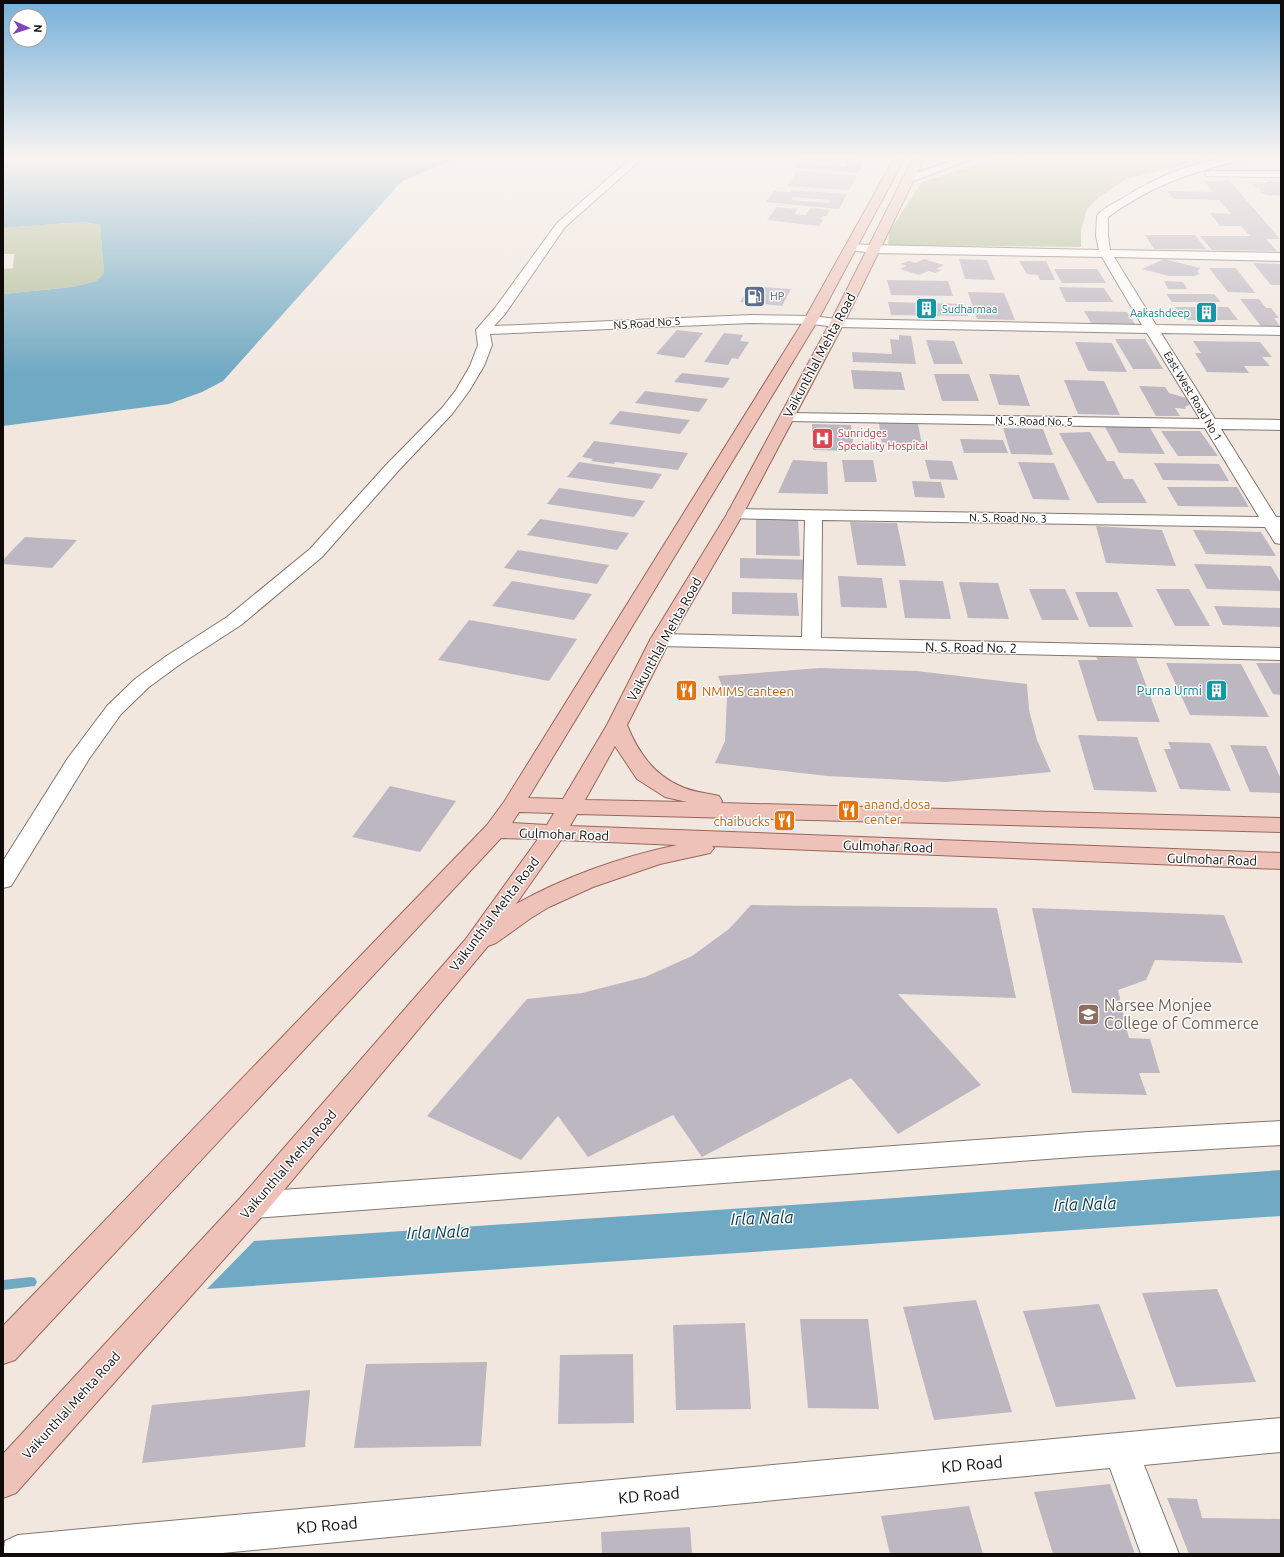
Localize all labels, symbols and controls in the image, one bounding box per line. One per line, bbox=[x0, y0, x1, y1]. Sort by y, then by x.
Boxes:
north arrow bbox=[8, 8, 48, 48]
text: N bbox=[32, 24, 44, 33]
fuel station icon: HP bbox=[742, 283, 768, 309]
place label: HP bbox=[770, 290, 785, 302]
street label: Vaikunthlal Mehta Road bbox=[780, 290, 858, 420]
building icon: Sudharmaa bbox=[914, 296, 940, 322]
building icon: Aakashdeep bbox=[1193, 300, 1219, 326]
place label: Sudharmaa bbox=[942, 303, 997, 315]
place label: Aakashdeep bbox=[1130, 307, 1190, 319]
street label: NS Road No 5 bbox=[613, 315, 681, 331]
street label: East West Road No 1 bbox=[1162, 349, 1224, 443]
street label: N. S. Road No. 5 bbox=[995, 414, 1073, 428]
hospital icon: Sunridges Speciality Hospital bbox=[810, 426, 836, 452]
place label: Sunridges Speciality Hospital bbox=[838, 427, 928, 452]
street label: N. S. Road No. 3 bbox=[969, 511, 1047, 525]
street label: Vaikunthlal Mehta Road bbox=[624, 575, 704, 703]
street label: N. S. Road No. 2 bbox=[925, 639, 1017, 655]
building icon: Purna Urmi bbox=[1204, 677, 1230, 703]
restaurant icon: NMIMS canteen bbox=[674, 678, 700, 704]
place label: Purna Urmi bbox=[1137, 683, 1202, 697]
place label: NMIMS canteen bbox=[702, 684, 794, 698]
place label: anand dosa center bbox=[864, 797, 930, 826]
restaurant icon: anand dosa center bbox=[836, 798, 862, 824]
restaurant icon: chaibucks bbox=[772, 808, 798, 834]
place label: chaibucks bbox=[713, 814, 770, 828]
street label: Gulmohar Road bbox=[519, 825, 609, 843]
street label: Gulmohar Road bbox=[843, 837, 933, 855]
street label: Gulmohar Road bbox=[1167, 850, 1257, 868]
street label: Vaikunthlal Mehta Road bbox=[447, 854, 541, 974]
place label: Narsee Monjee College of Commerce bbox=[1104, 996, 1259, 1032]
school or university icon: Narsee Monjee College of Commerce bbox=[1076, 1001, 1102, 1027]
street label: Vaikunthlal Mehta Road bbox=[237, 1107, 339, 1221]
water label: Irla Nala bbox=[1053, 1193, 1117, 1214]
water label: Irla Nala bbox=[730, 1207, 794, 1228]
water label: Irla Nala bbox=[406, 1221, 470, 1242]
street label: Vaikunthlal Mehta Road bbox=[19, 1349, 123, 1461]
street label: KD Road bbox=[941, 1452, 1003, 1476]
street label: KD Road bbox=[618, 1483, 680, 1507]
street label: KD Road bbox=[296, 1513, 358, 1537]

